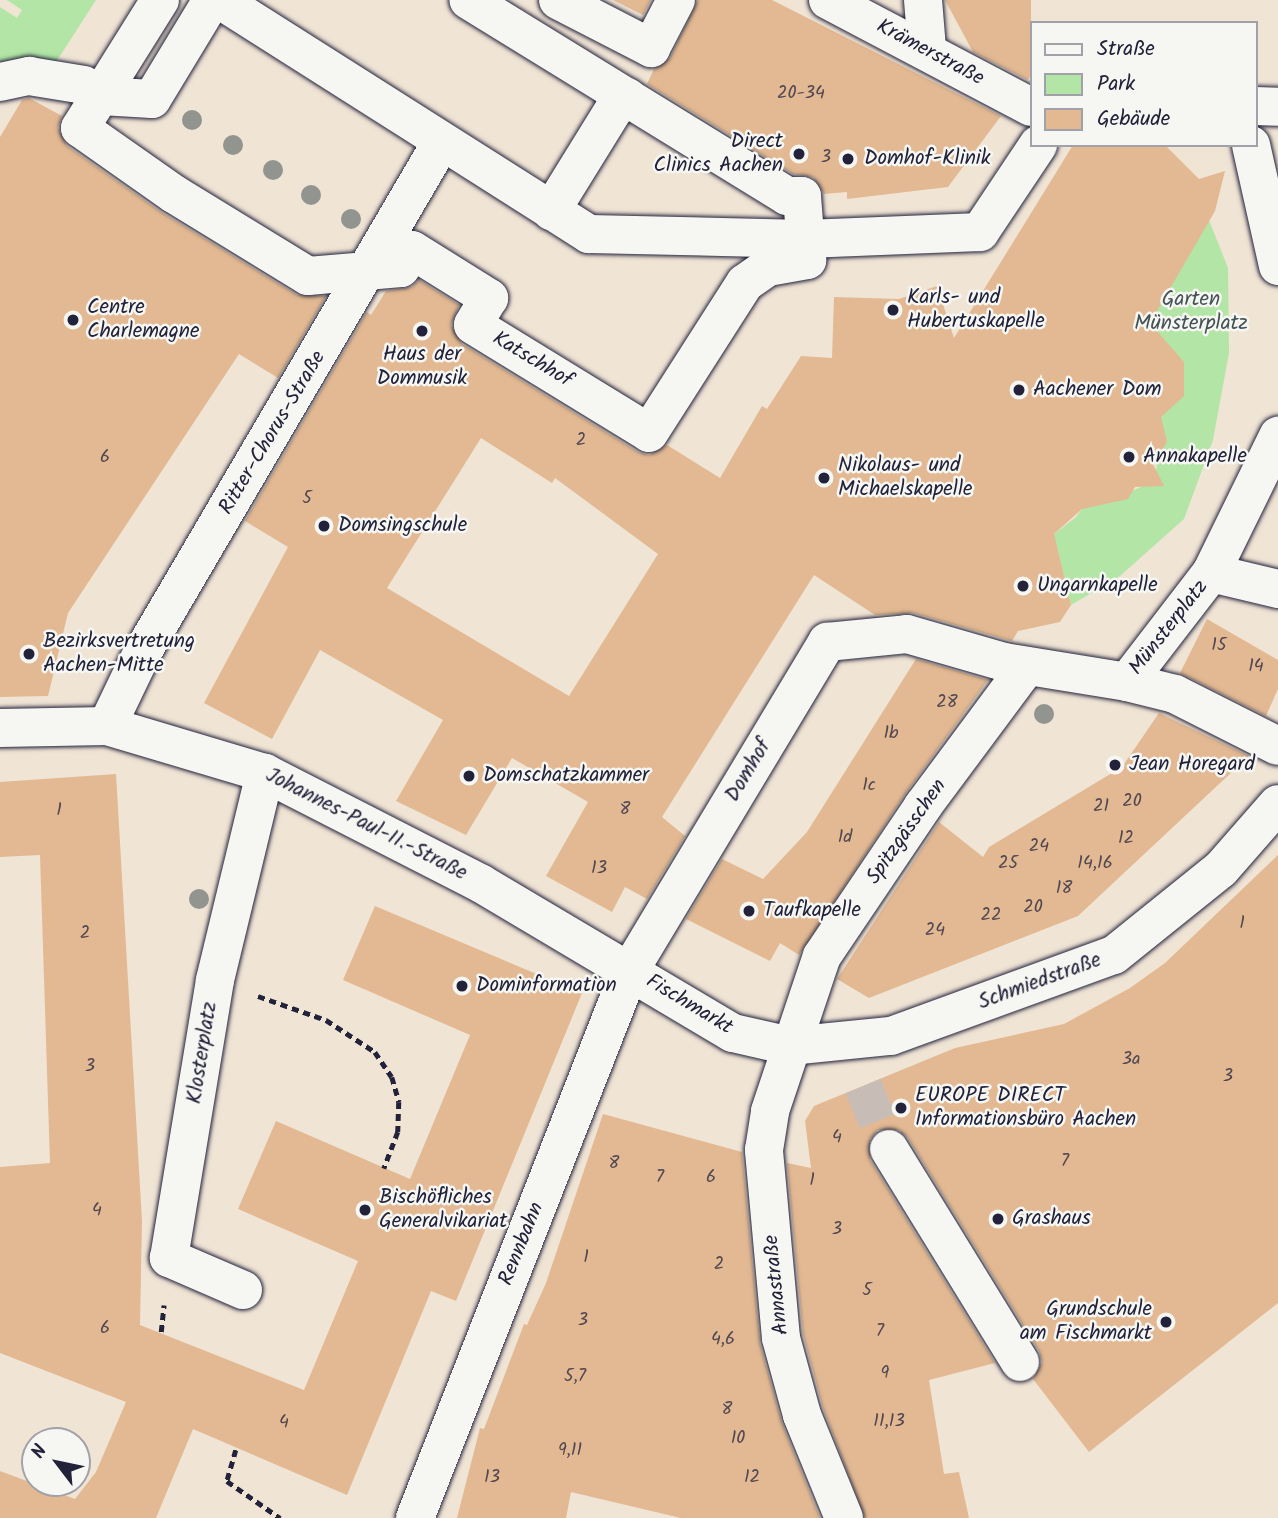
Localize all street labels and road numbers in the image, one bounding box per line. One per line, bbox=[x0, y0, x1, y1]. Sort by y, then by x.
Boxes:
street label: Krämerstraße bbox=[872, 14, 988, 92]
street label: Katschhof bbox=[488, 326, 576, 394]
street label: Ritter-Chorus-Straße bbox=[214, 347, 332, 519]
street label: Münsterplatz bbox=[1124, 575, 1214, 681]
street label: Domhof bbox=[721, 735, 777, 807]
street label: Johannes-Paul-II.-Straße bbox=[261, 763, 471, 887]
street label: Spitzgässchen bbox=[862, 775, 952, 889]
street label: Schmiedstraße bbox=[975, 948, 1105, 1016]
street label: Fischmarkt bbox=[641, 969, 737, 1041]
street label: Klosterplatz bbox=[183, 1000, 223, 1106]
street label: Rennbahn bbox=[494, 1199, 550, 1289]
street label: Annastraße bbox=[759, 1234, 795, 1336]

